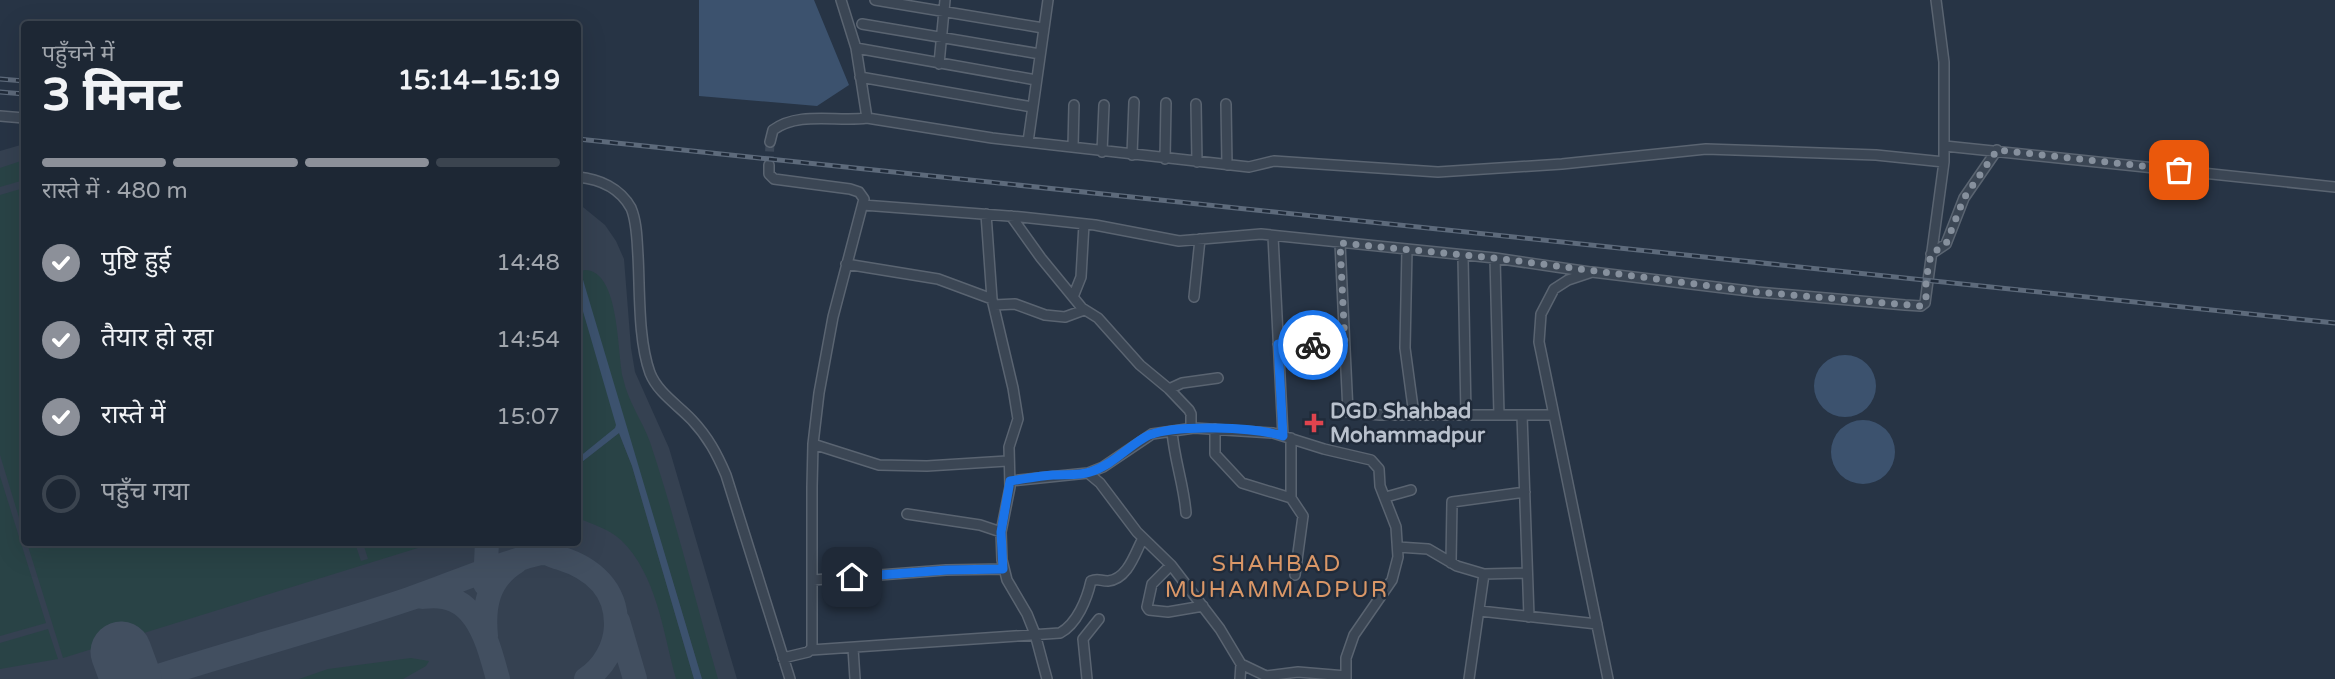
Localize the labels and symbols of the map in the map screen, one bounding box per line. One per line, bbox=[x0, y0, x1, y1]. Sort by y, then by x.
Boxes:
pin bbox=[2149, 140, 2209, 200]
courier bbox=[1278, 310, 1348, 380]
place label: DGD Shahbad Mohammadpur bbox=[1330, 399, 1486, 448]
marker: DGD Shahbad Mohammadpur bbox=[1304, 413, 1324, 433]
pin bbox=[822, 547, 882, 607]
district label: SHAHBAD MUHAMMADPUR bbox=[1165, 550, 1389, 604]

